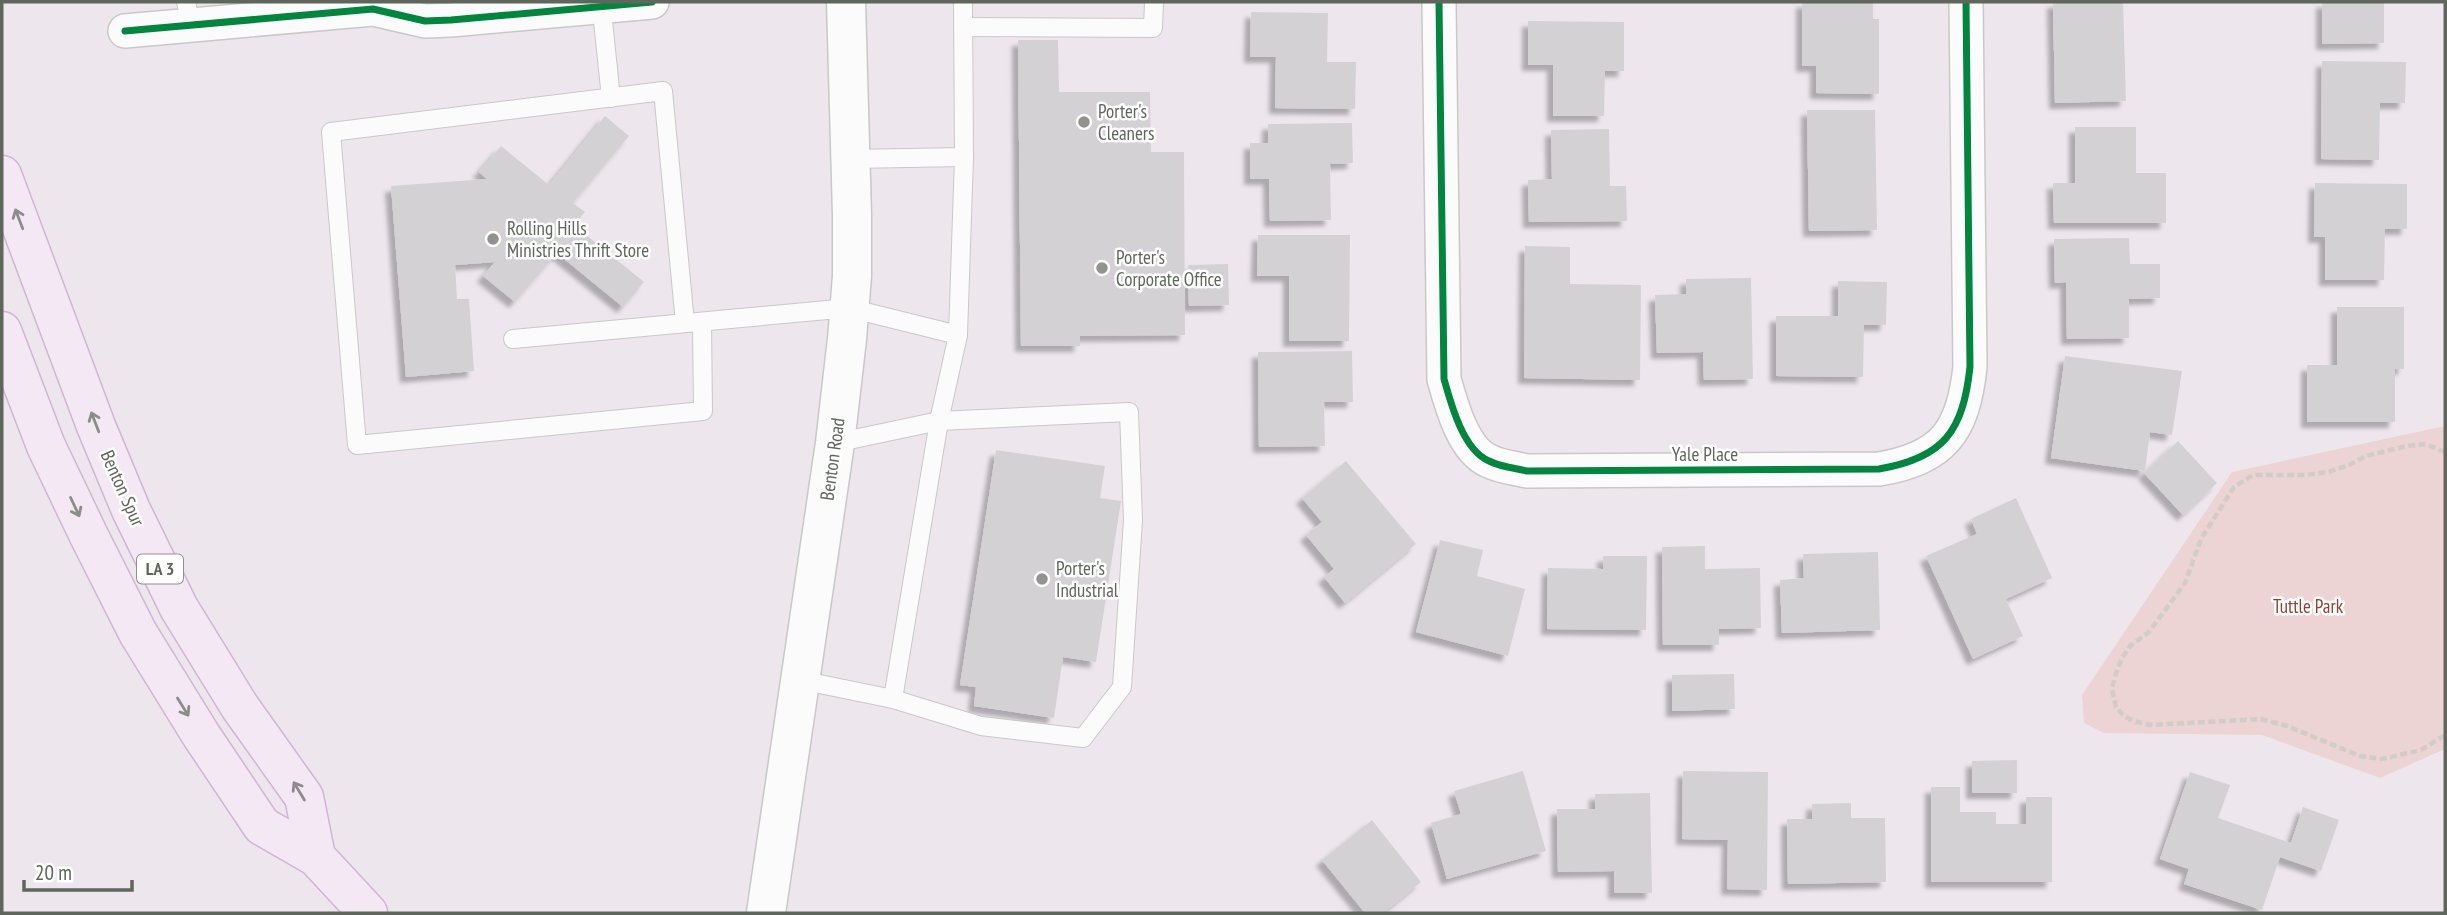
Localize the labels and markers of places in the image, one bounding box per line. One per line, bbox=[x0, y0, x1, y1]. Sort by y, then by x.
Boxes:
place label: Porter's Cleaners bbox=[1098, 99, 1154, 145]
marker: Porter's Cleaners bbox=[1076, 114, 1092, 130]
place label: Rolling Hills Ministries Thrift Store bbox=[507, 216, 649, 262]
marker: Rolling Hills Ministries Thrift Store bbox=[485, 231, 501, 247]
place label: Porter's Corporate Office bbox=[1116, 245, 1222, 291]
marker: Porter's Corporate Office bbox=[1094, 260, 1110, 276]
place label: Porter's Industrial bbox=[1056, 556, 1119, 602]
marker: Porter's Industrial bbox=[1034, 571, 1050, 587]

